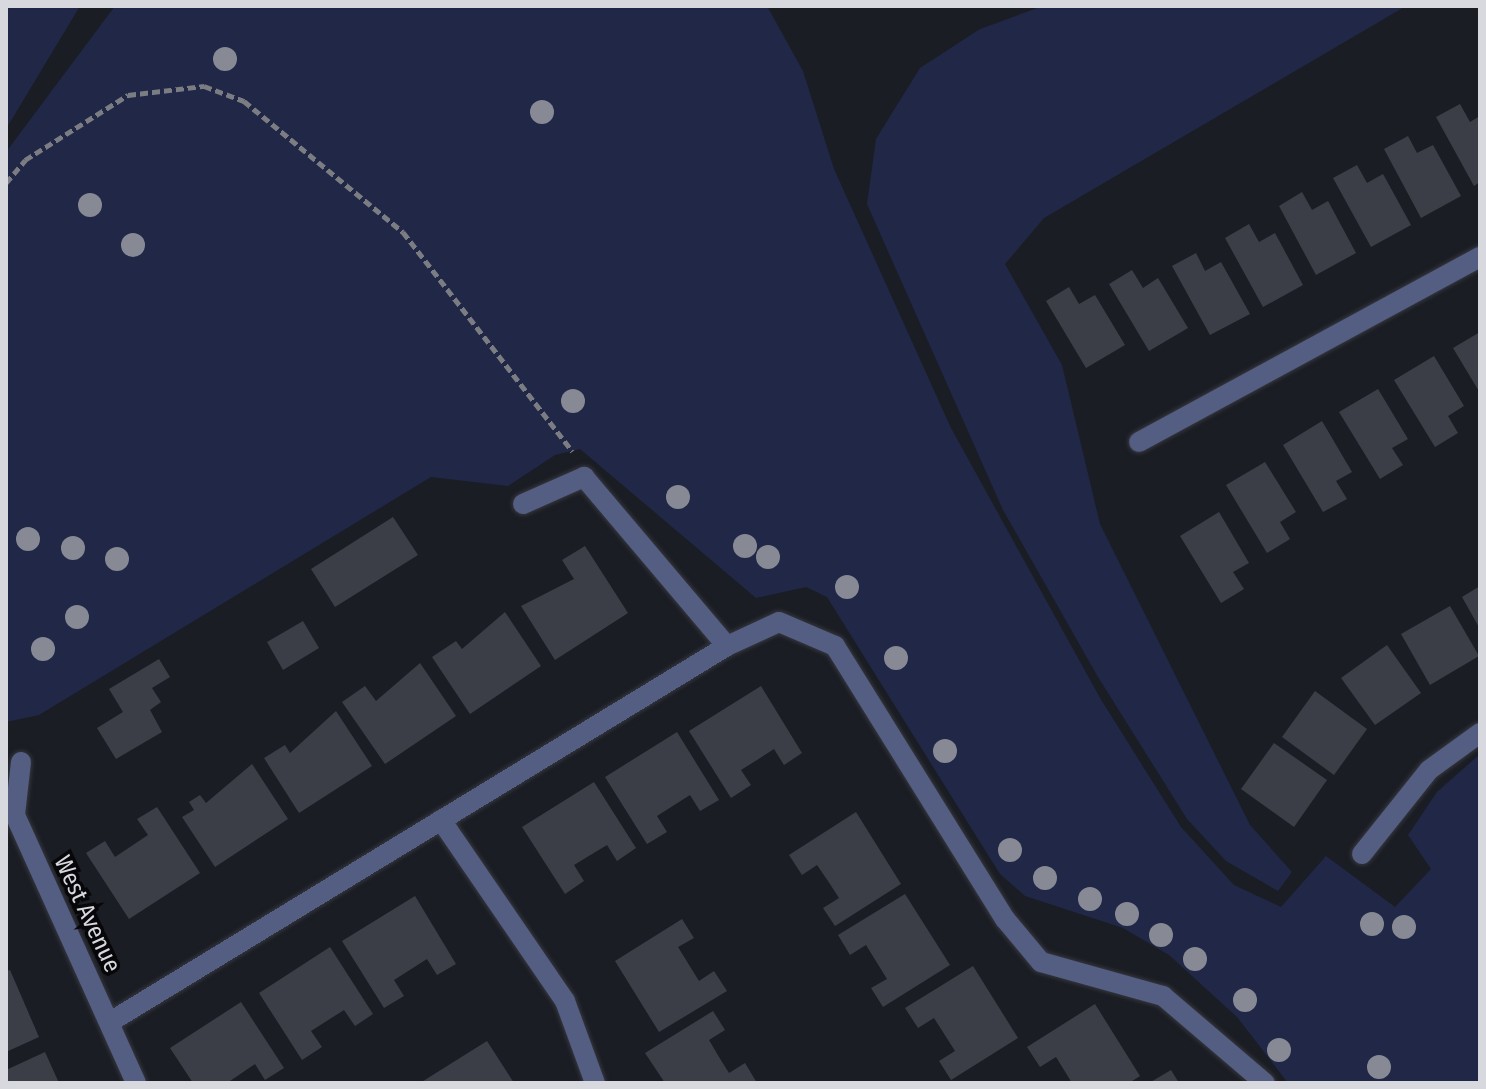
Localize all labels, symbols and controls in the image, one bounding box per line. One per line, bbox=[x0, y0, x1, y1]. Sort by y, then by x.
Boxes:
street label: West Avenue bbox=[47, 851, 127, 977]

